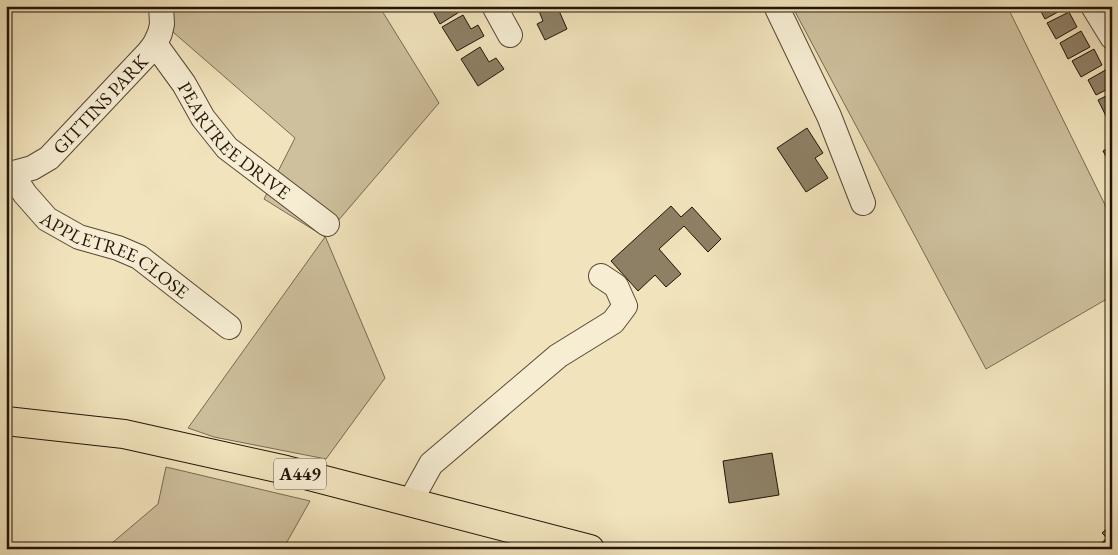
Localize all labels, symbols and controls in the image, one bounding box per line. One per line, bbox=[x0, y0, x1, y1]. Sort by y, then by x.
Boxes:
street label: GITTINS PARK bbox=[47, 48, 154, 160]
street label: PEARTREE DRIVE bbox=[172, 77, 296, 205]
street label: APPLETREE CLOSE bbox=[35, 205, 194, 305]
road number: A449 bbox=[274, 458, 326, 489]

